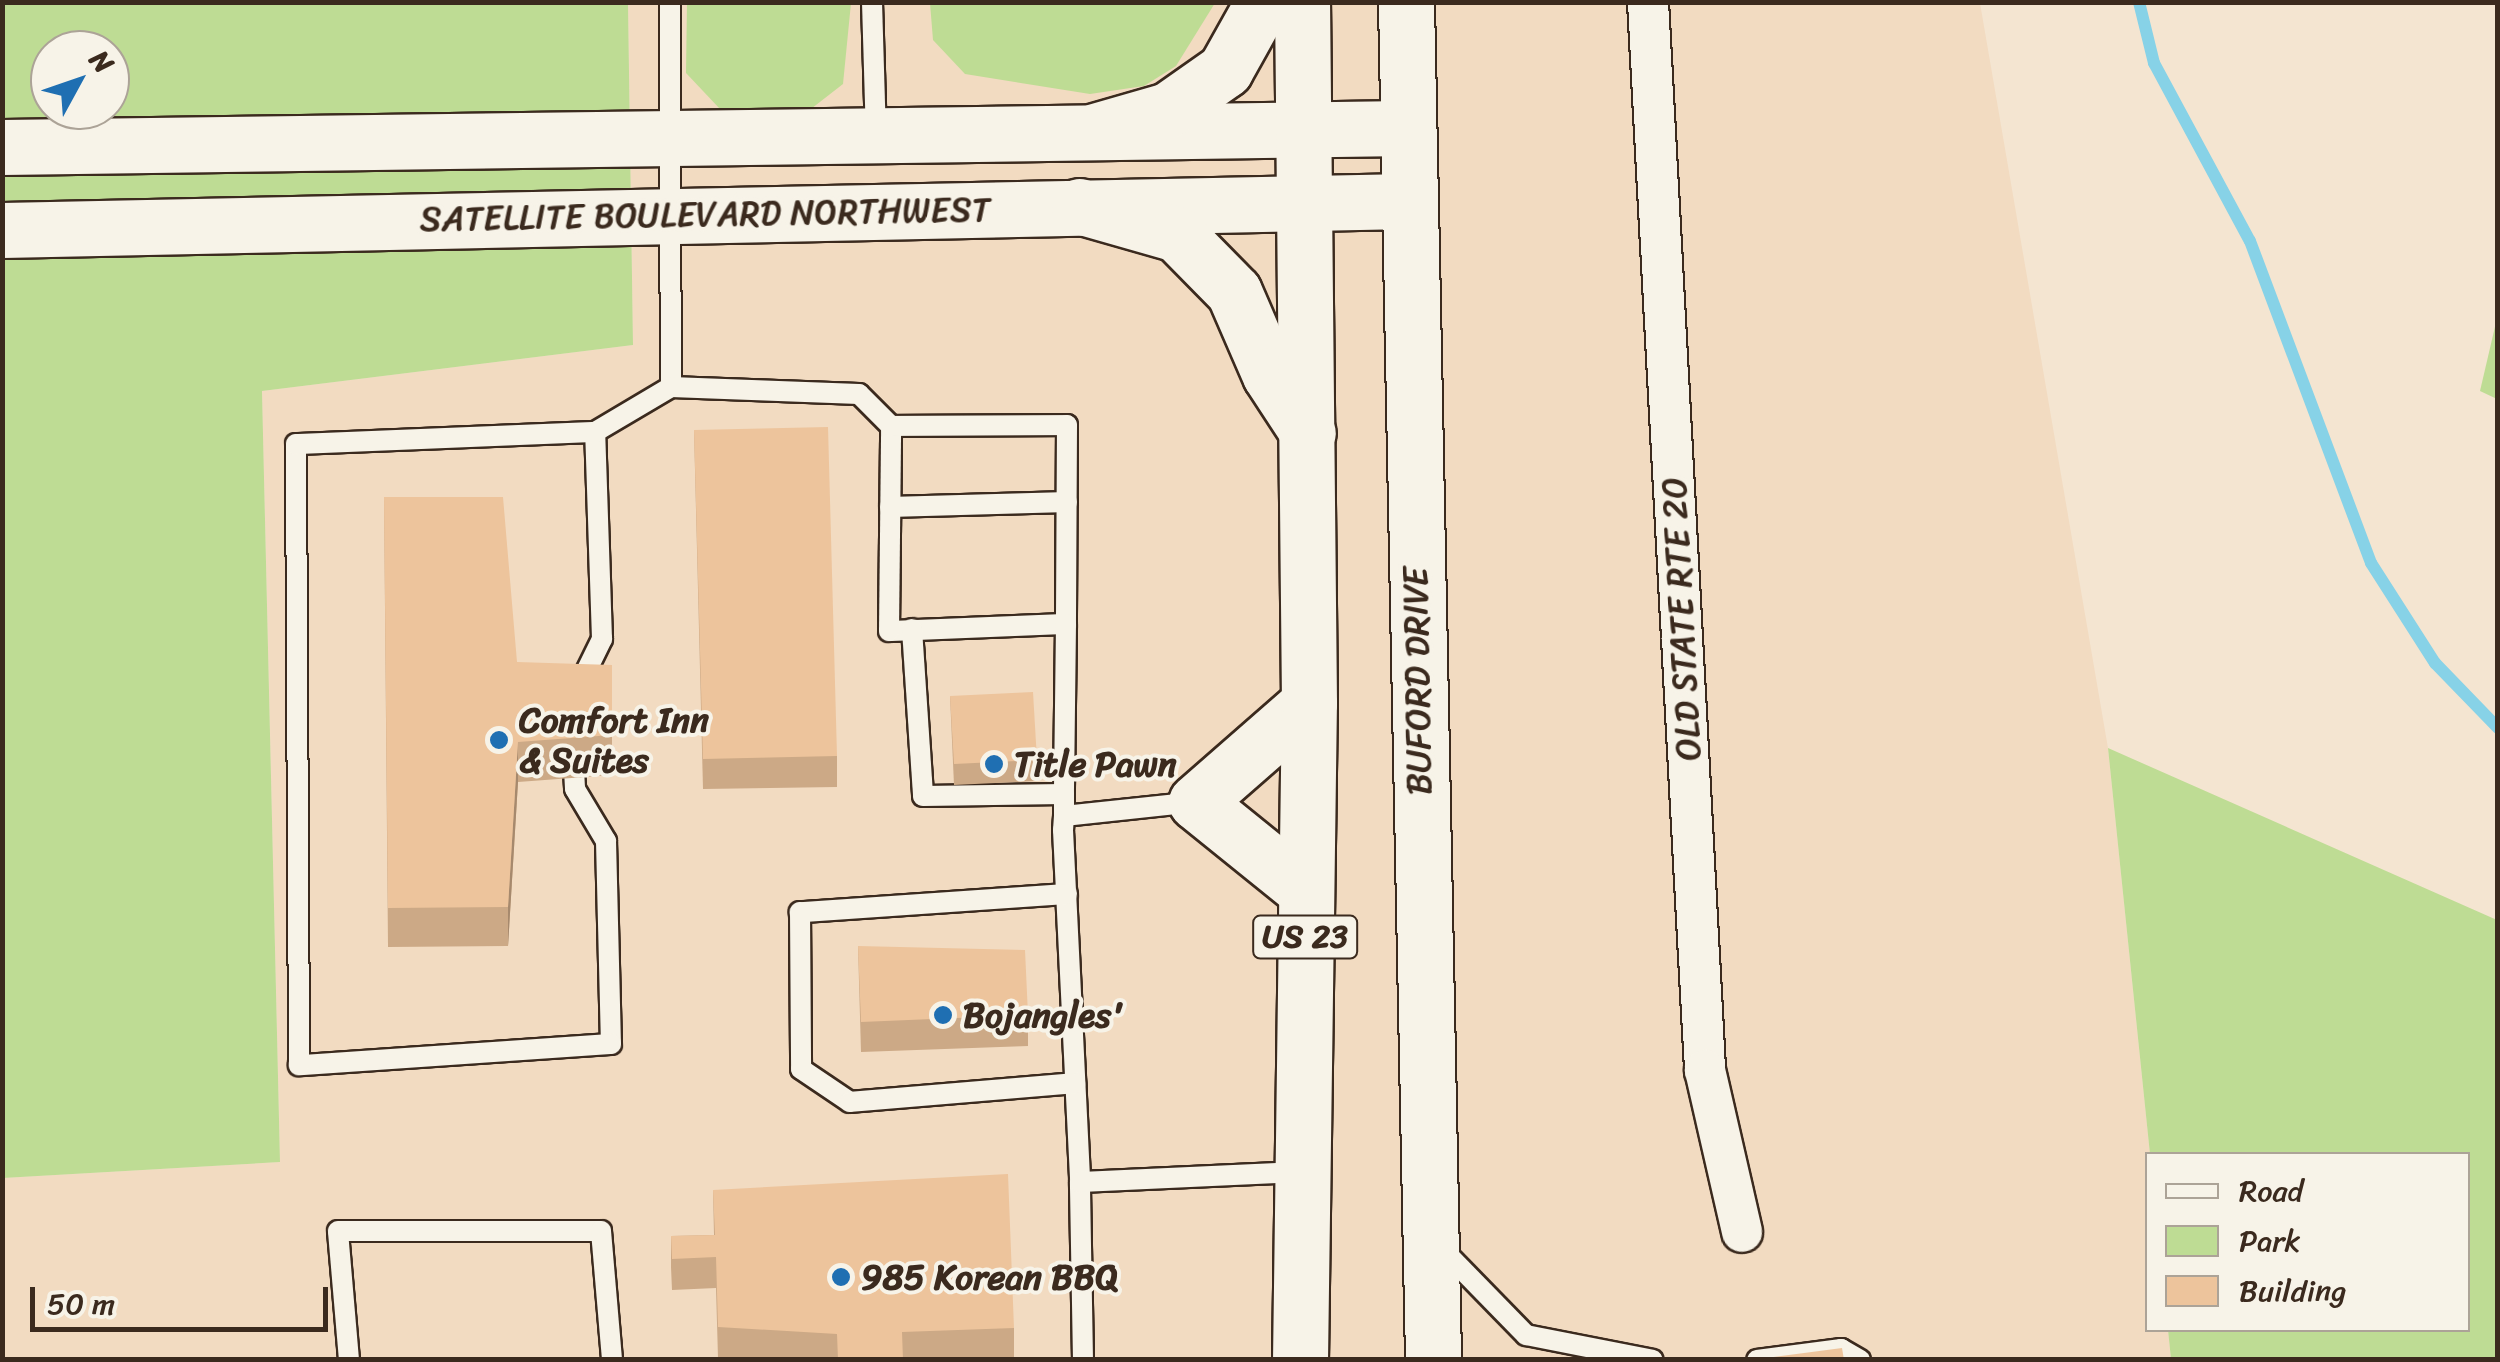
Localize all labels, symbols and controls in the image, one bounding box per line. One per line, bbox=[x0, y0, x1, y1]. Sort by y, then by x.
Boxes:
north arrow bbox=[30, 30, 130, 130]
text: N bbox=[77, 38, 127, 85]
street label: SATELLITE BOULEVARD NORTHWEST bbox=[421, 188, 989, 240]
street label: OLD STATE RTE 20 bbox=[1653, 476, 1709, 762]
street label: BUFORD DRIVE bbox=[1394, 564, 1440, 798]
place label: Comfort Inn & Suites bbox=[519, 699, 709, 781]
marker: Comfort Inn & Suites bbox=[488, 729, 510, 751]
place label: Title Pawn bbox=[1014, 743, 1177, 785]
marker: Title Pawn bbox=[983, 753, 1005, 775]
road number: US 23 bbox=[1250, 910, 1360, 964]
place label: Bojangles' bbox=[963, 994, 1124, 1036]
marker: Bojangles' bbox=[932, 1004, 954, 1026]
legend bbox=[2145, 1152, 2470, 1332]
text: Road bbox=[2239, 1164, 2303, 1218]
text: Park bbox=[2239, 1214, 2301, 1268]
place label: 985 Korean BBQ bbox=[861, 1256, 1118, 1298]
text: Building bbox=[2239, 1264, 2346, 1318]
marker: 985 Korean BBQ bbox=[830, 1266, 852, 1288]
scale bar bbox=[35, 1267, 332, 1329]
text: 50 m bbox=[47, 1277, 115, 1331]

